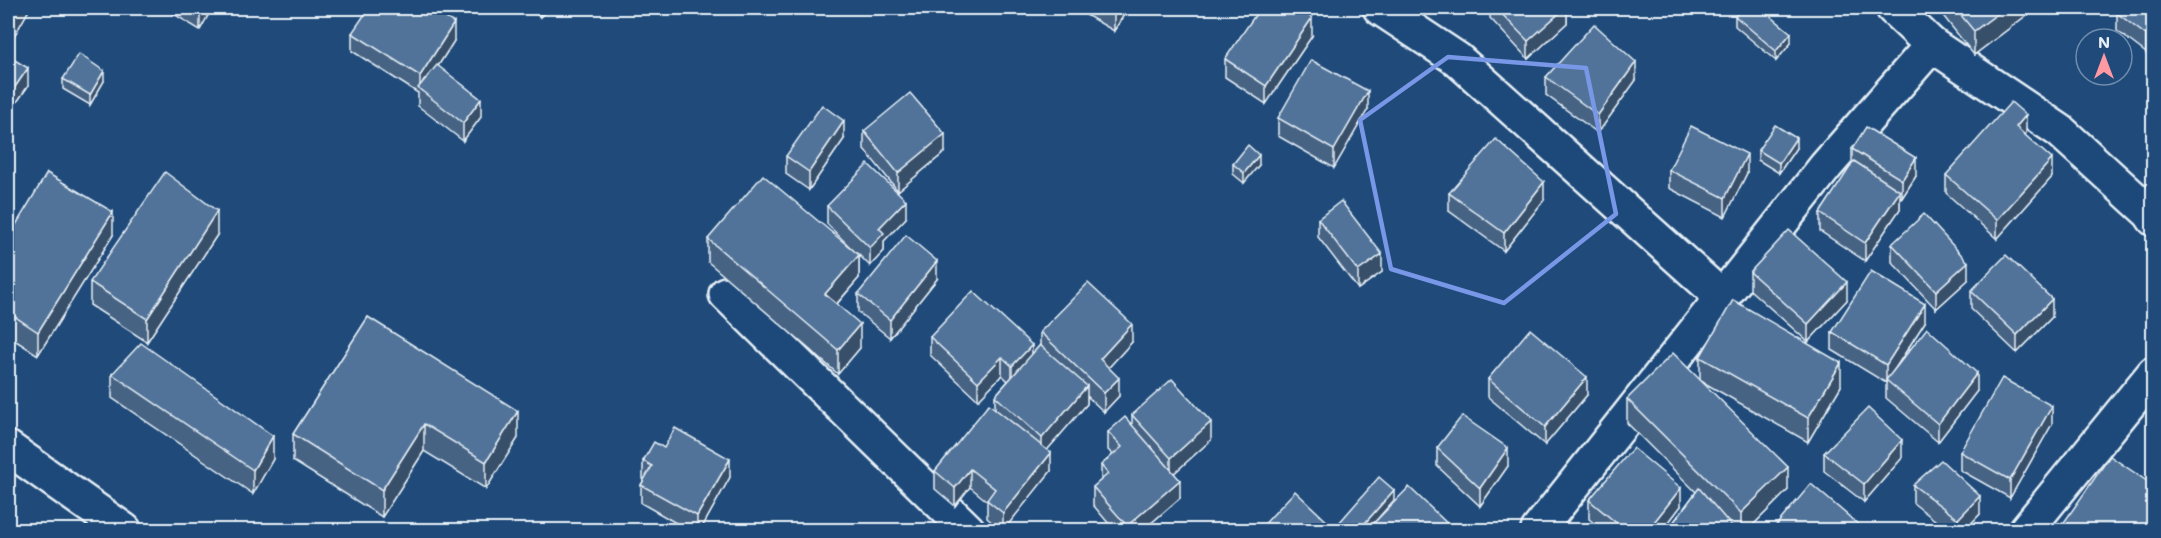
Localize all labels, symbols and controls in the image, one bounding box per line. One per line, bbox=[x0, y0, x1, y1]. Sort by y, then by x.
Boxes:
north arrow bbox=[2074, 27, 2134, 87]
text: N bbox=[2098, 31, 2110, 52]

